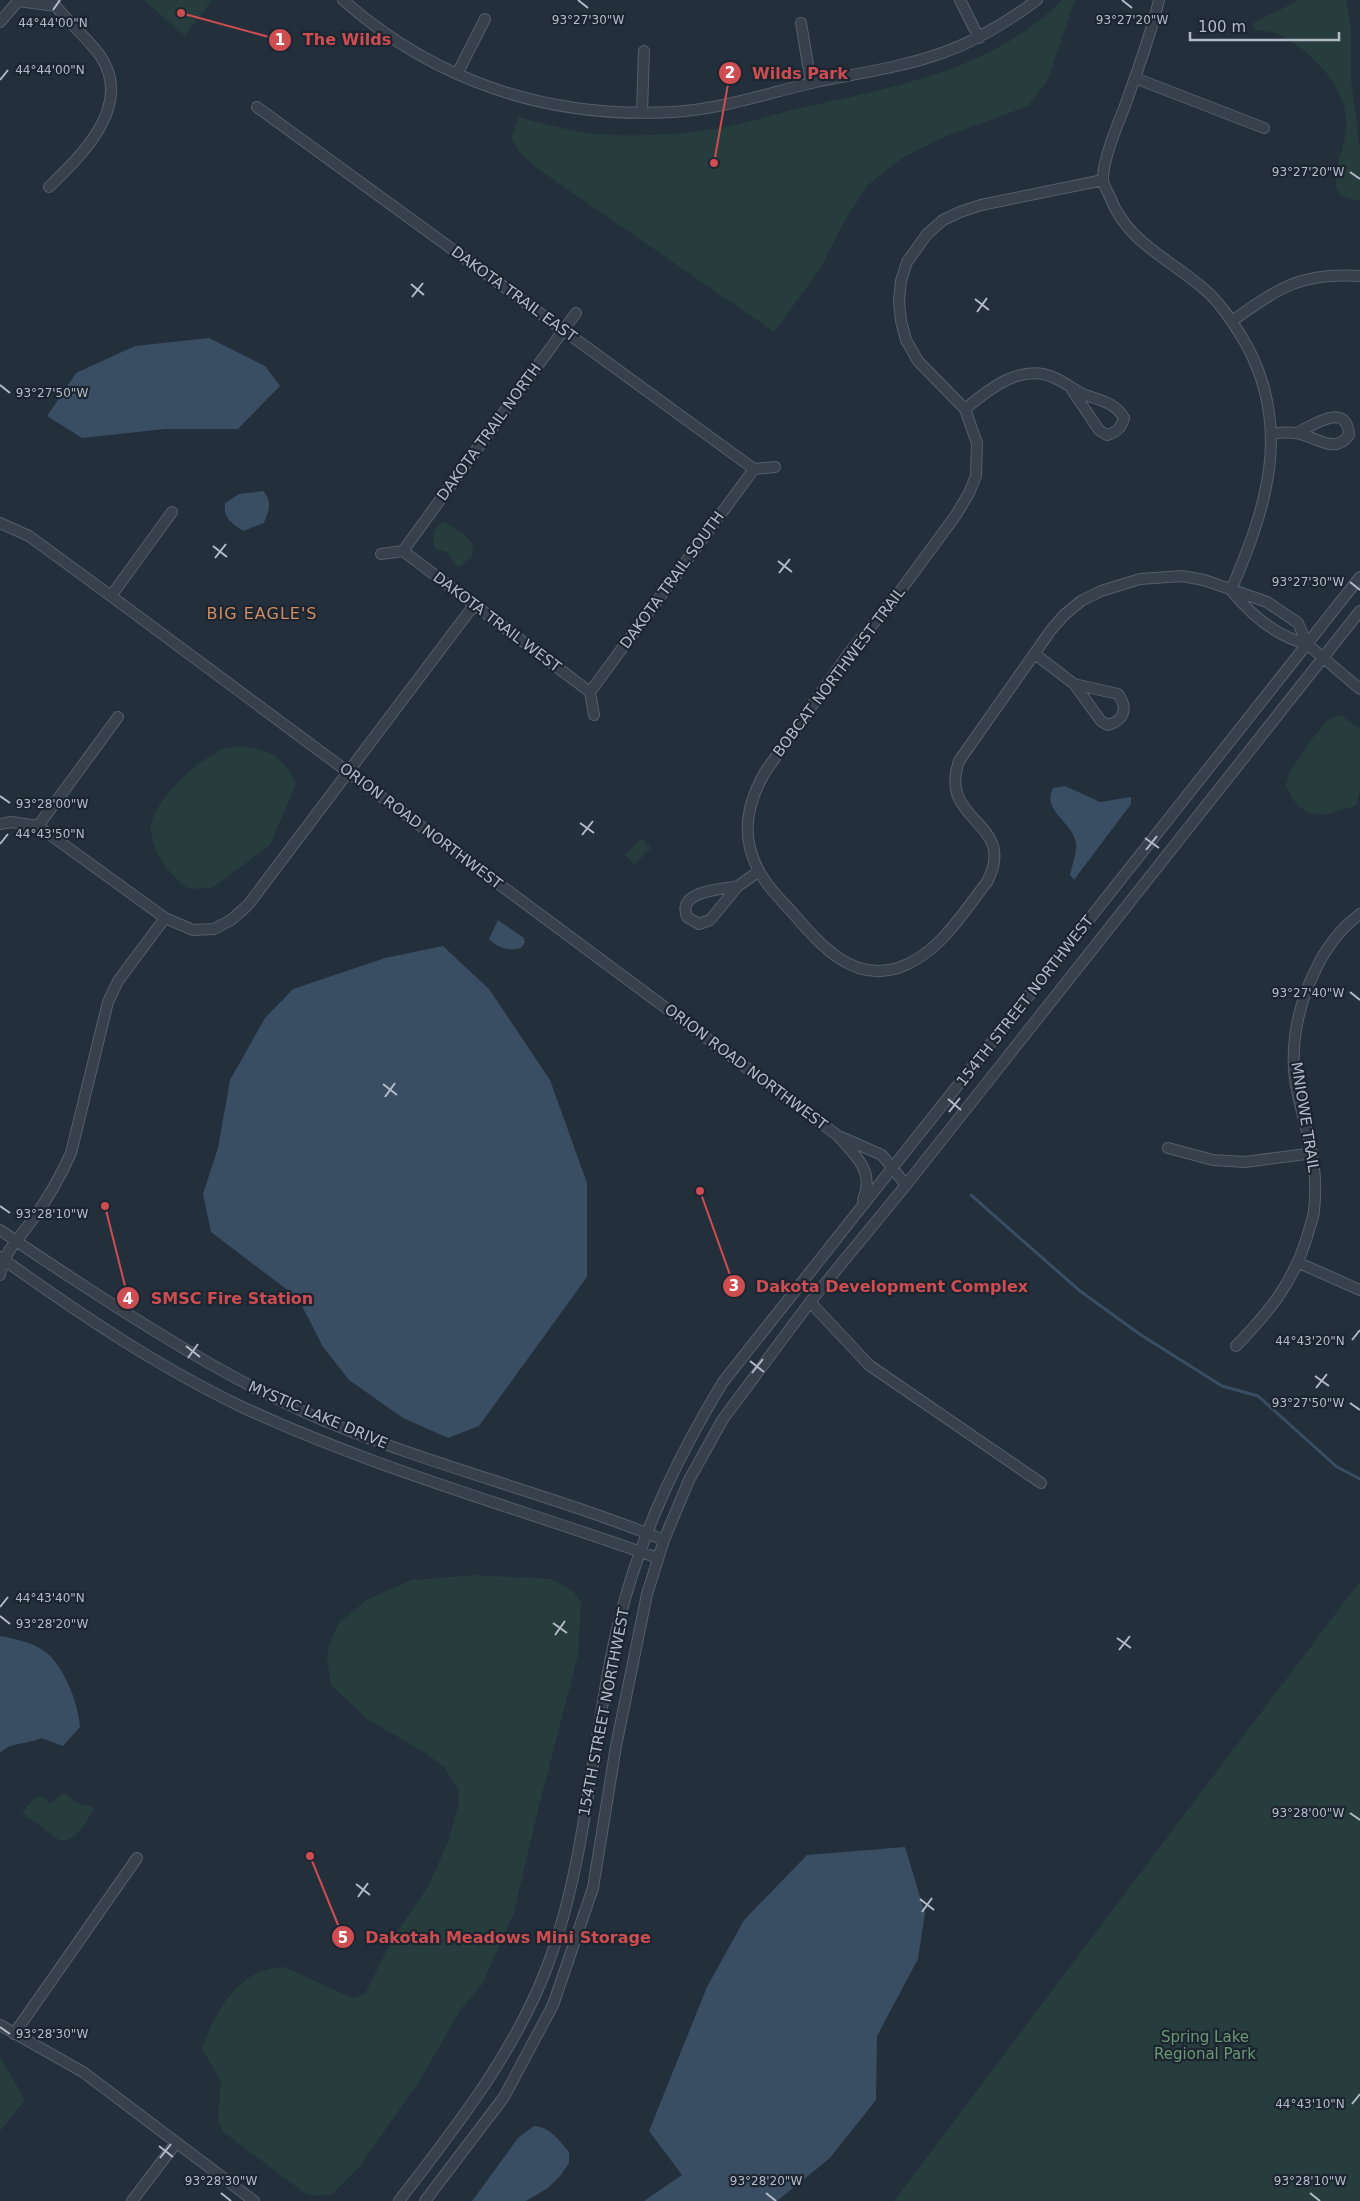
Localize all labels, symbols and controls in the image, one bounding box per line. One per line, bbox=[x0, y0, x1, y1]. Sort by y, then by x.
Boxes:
scale bar bbox=[1190, 10, 1339, 42]
text: 93°27'30"W bbox=[552, 13, 624, 27]
text: 93°27'20"W bbox=[1096, 13, 1168, 27]
text: 44°44'00"N bbox=[18, 16, 88, 30]
text: 100 m bbox=[1198, 18, 1246, 36]
callout: The Wilds bbox=[267, 24, 401, 55]
text: The Wilds bbox=[303, 30, 391, 49]
text: 1 bbox=[275, 31, 285, 49]
callout: Wilds Park bbox=[717, 58, 858, 89]
text: 44°44'00"N bbox=[15, 63, 85, 77]
text: 2 bbox=[725, 64, 735, 82]
text: Wilds Park bbox=[752, 64, 848, 83]
text: 93°27'20"W bbox=[1272, 165, 1344, 179]
street label: DAKOTA TRAIL EAST bbox=[448, 242, 581, 346]
street label: DAKOTA TRAIL NORTH bbox=[433, 360, 545, 504]
text: 93°27'50"W bbox=[16, 386, 88, 400]
street label: DAKOTA TRAIL SOUTH bbox=[616, 508, 728, 652]
street label: DAKOTA TRAIL WEST bbox=[430, 568, 565, 676]
text: 93°27'30"W bbox=[1272, 575, 1344, 589]
street label: BOBCAT NORTHWEST TRAIL bbox=[769, 583, 909, 760]
district label: BIG EAGLE'S bbox=[207, 604, 317, 623]
street label: ORION ROAD NORTHWEST bbox=[336, 759, 506, 894]
text: 93°28'00"W bbox=[16, 797, 88, 811]
text: 44°43'50"N bbox=[15, 827, 85, 841]
street label: 154TH STREET NORTHWEST bbox=[953, 911, 1098, 1090]
text: 93°27'40"W bbox=[1272, 986, 1344, 1000]
street label: ORION ROAD NORTHWEST bbox=[661, 1000, 831, 1135]
street label: MNIOWE TRAIL bbox=[1287, 1061, 1323, 1174]
text: 93°28'10"W bbox=[16, 1207, 88, 1221]
callout: Dakota Development Complex bbox=[721, 1271, 1038, 1302]
text: 3 bbox=[729, 1277, 739, 1295]
text: Dakota Development Complex bbox=[756, 1277, 1029, 1296]
callout: SMSC Fire Station bbox=[115, 1283, 323, 1314]
text: SMSC Fire Station bbox=[151, 1289, 313, 1308]
text: 4 bbox=[123, 1290, 133, 1308]
text: 44°43'20"N bbox=[1275, 1334, 1345, 1348]
street label: MYSTIC LAKE DRIVE bbox=[246, 1377, 390, 1453]
text: 93°27'50"W bbox=[1272, 1396, 1344, 1410]
text: 44°43'40"N bbox=[15, 1591, 85, 1605]
street label: 154TH STREET NORTHWEST bbox=[575, 1606, 633, 1818]
text: 93°28'20"W bbox=[16, 1617, 88, 1631]
text: 93°28'00"W bbox=[1272, 1806, 1344, 1820]
callout: Dakotah Meadows Mini Storage bbox=[330, 1922, 661, 1953]
text: Dakotah Meadows Mini Storage bbox=[365, 1928, 651, 1947]
text: 5 bbox=[338, 1929, 348, 1947]
text: 93°28'30"W bbox=[16, 2027, 88, 2041]
park label: Spring Lake Regional Park bbox=[1154, 2028, 1256, 2063]
text: 44°43'10"N bbox=[1275, 2097, 1345, 2111]
text: 93°28'30"W bbox=[185, 2174, 257, 2188]
text: 93°28'20"W bbox=[730, 2174, 802, 2188]
text: 93°28'10"W bbox=[1274, 2174, 1346, 2188]

